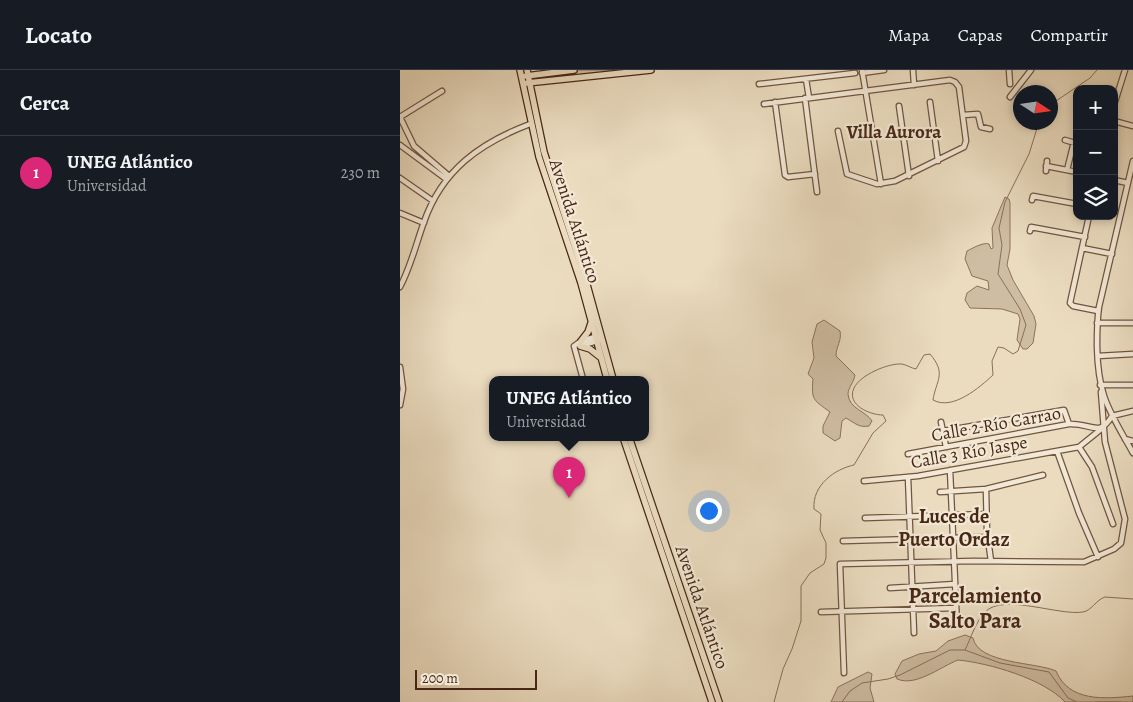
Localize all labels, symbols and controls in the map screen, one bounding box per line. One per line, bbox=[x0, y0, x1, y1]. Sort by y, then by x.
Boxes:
text: Locato bbox=[25, 19, 92, 51]
text: Mapa bbox=[888, 23, 930, 47]
text: Capas bbox=[958, 23, 1002, 47]
text: Compartir bbox=[1030, 23, 1108, 47]
north arrow bbox=[1013, 85, 1058, 130]
map controls bbox=[1073, 85, 1118, 220]
button: + bbox=[1073, 85, 1118, 130]
text: Cerca bbox=[20, 89, 70, 117]
district label: Villa Aurora bbox=[845, 119, 942, 145]
button: − bbox=[1073, 130, 1118, 175]
text: UNEG Atlántico bbox=[67, 149, 193, 175]
street label: Avenida Atlántico bbox=[543, 155, 606, 286]
text: 1 bbox=[33, 162, 39, 184]
text: 230 m bbox=[341, 162, 380, 184]
text: Universidad bbox=[67, 175, 147, 197]
button: layers bbox=[1073, 175, 1118, 220]
popup bbox=[489, 376, 649, 441]
text: UNEG Atlántico bbox=[506, 385, 632, 411]
street label: Calle 2 Río Carrao bbox=[929, 401, 1063, 447]
text: Universidad bbox=[506, 411, 586, 433]
street label: Calle 3 Río Jaspe bbox=[909, 430, 1029, 474]
pin: 1 bbox=[553, 457, 585, 498]
your location bbox=[696, 498, 722, 524]
district label: Luces de Puerto Ordaz bbox=[898, 503, 1010, 553]
street label: Avenida Atlántico bbox=[669, 541, 734, 672]
district label: Parcelamiento Salto Para bbox=[908, 581, 1042, 636]
scale bar bbox=[415, 667, 538, 690]
text: 200 m bbox=[422, 669, 458, 688]

